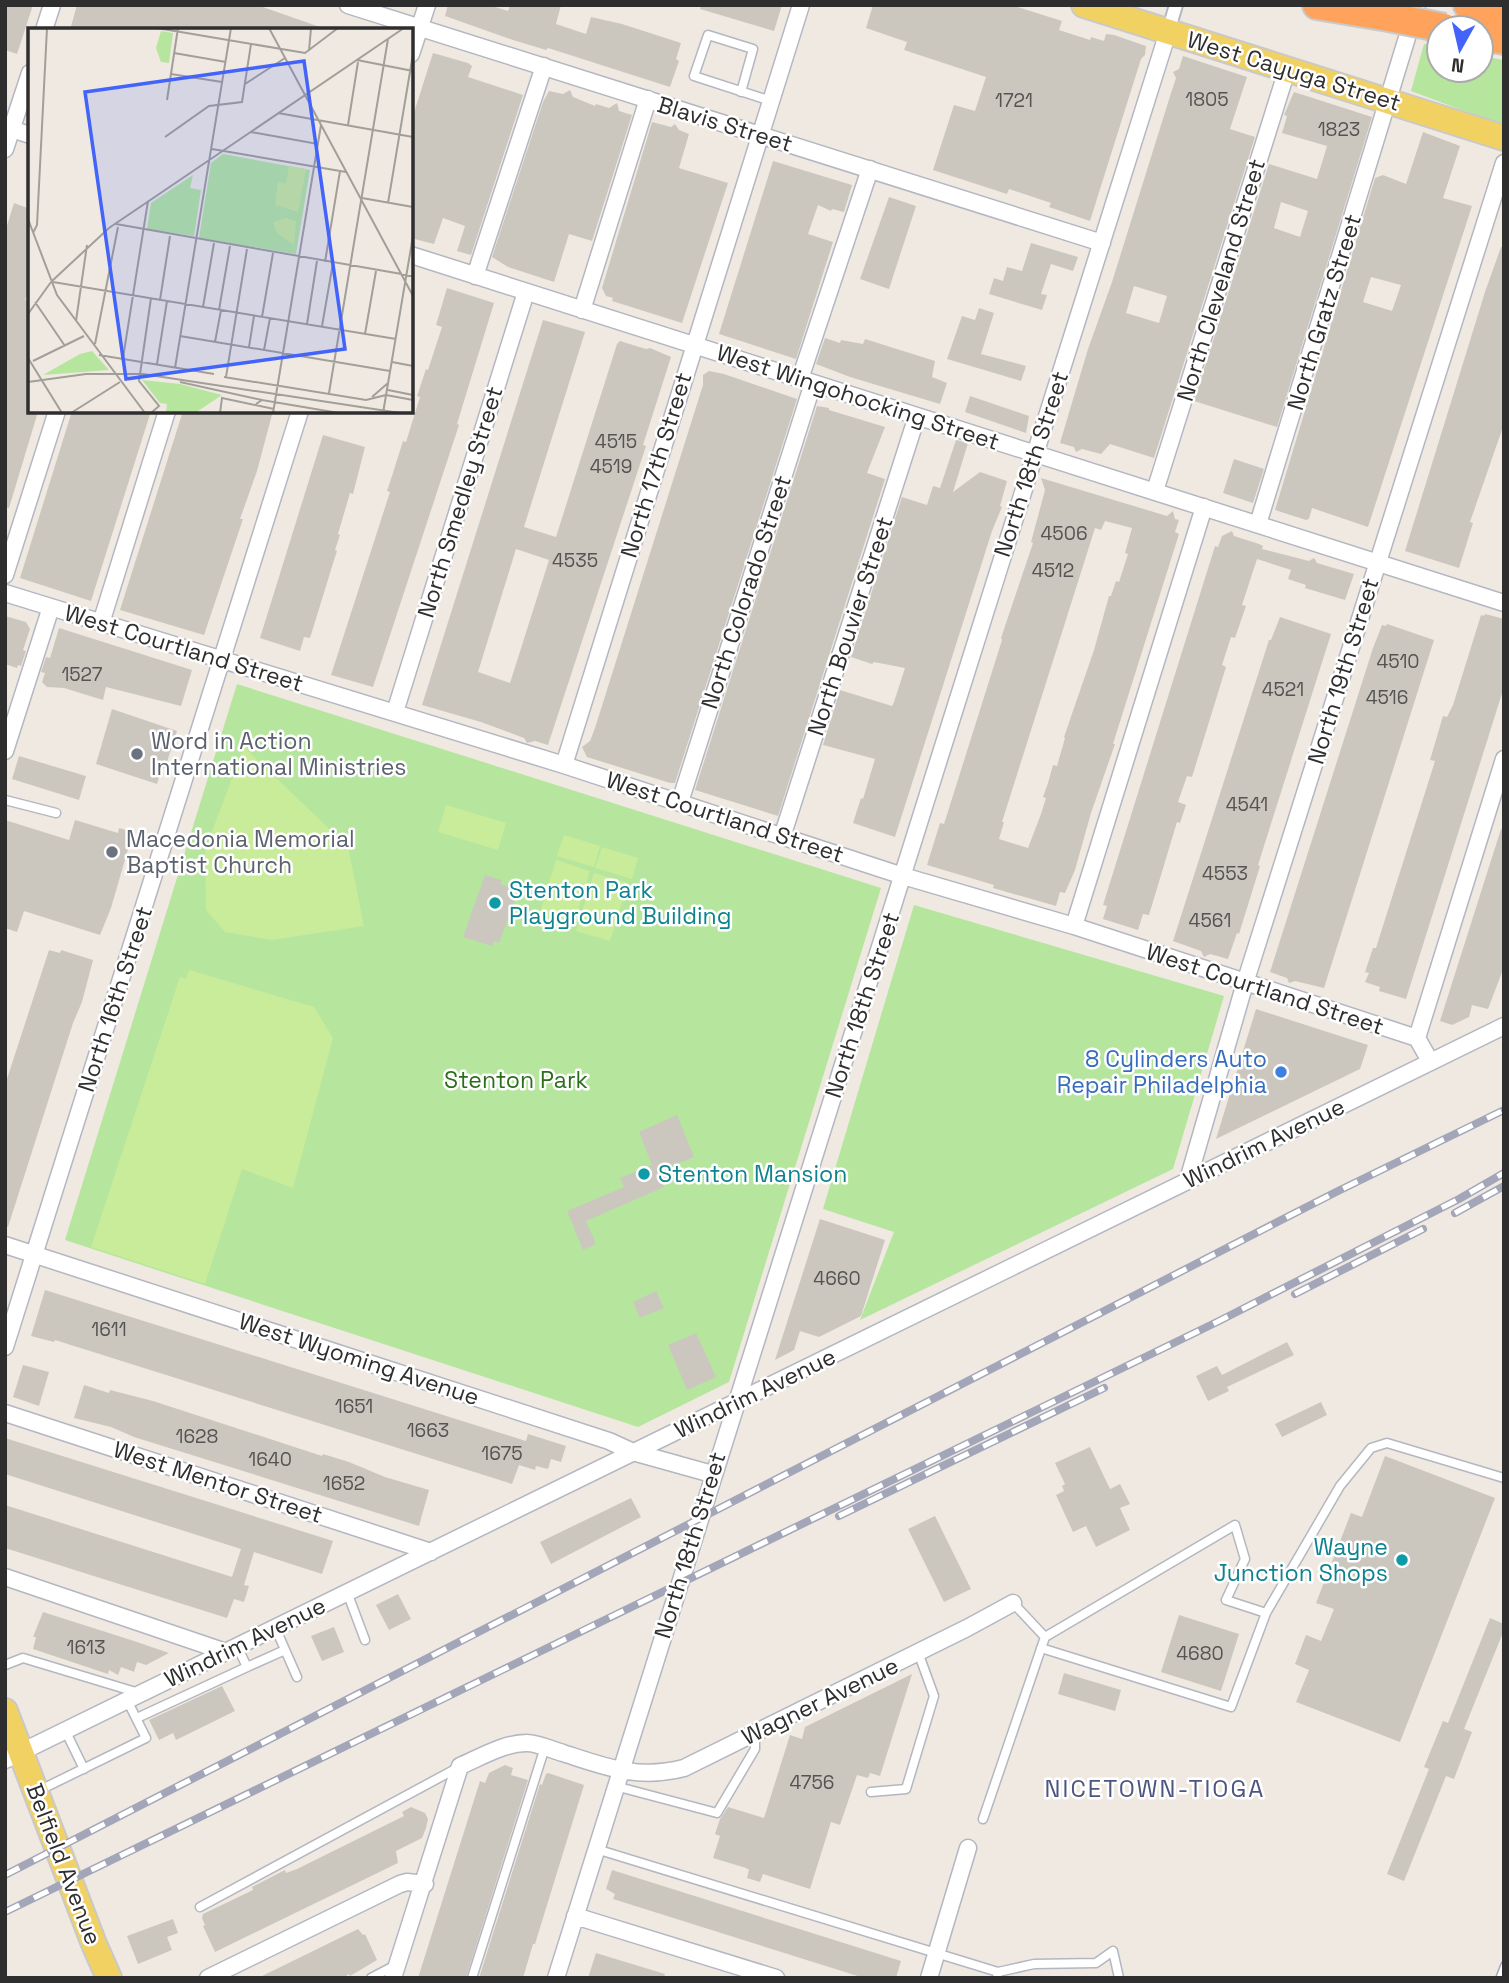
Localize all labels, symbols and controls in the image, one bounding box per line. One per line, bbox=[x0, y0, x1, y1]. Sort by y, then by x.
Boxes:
north arrow bbox=[1425, 14, 1495, 84]
street label: West Cayuga Street bbox=[1184, 24, 1404, 118]
inset map bbox=[28, 28, 413, 413]
text: N bbox=[1450, 52, 1466, 79]
house number: 1805 bbox=[1185, 87, 1229, 112]
house number: 1721 bbox=[995, 88, 1033, 113]
street label: Blavis Street bbox=[654, 89, 796, 159]
house number: 1823 bbox=[1318, 117, 1360, 142]
street label: North Cleveland Street bbox=[1170, 155, 1272, 405]
street label: North Gratz Street bbox=[1280, 210, 1368, 414]
street label: West Wingohocking Street bbox=[713, 337, 1003, 457]
street label: North 18th Street bbox=[987, 367, 1075, 561]
street label: North 17th Street bbox=[614, 369, 698, 561]
street label: North Smedley Street bbox=[410, 383, 510, 621]
house number: 4515 bbox=[595, 429, 637, 454]
house number: 4519 bbox=[590, 454, 632, 479]
street label: North Colorado Street bbox=[694, 471, 798, 713]
street label: North Bouvier Street bbox=[800, 513, 900, 739]
house number: 4506 bbox=[1040, 521, 1088, 546]
house number: 4535 bbox=[552, 548, 598, 573]
house number: 4512 bbox=[1032, 558, 1074, 583]
street label: North 19th Street bbox=[1300, 574, 1386, 768]
street label: West Courtland Street bbox=[61, 597, 307, 699]
house number: 4510 bbox=[1376, 649, 1420, 674]
house number: 1527 bbox=[61, 662, 103, 687]
house number: 4521 bbox=[1262, 677, 1304, 702]
house number: 4516 bbox=[1366, 685, 1408, 710]
place label: Word in Action International Ministries bbox=[151, 726, 406, 782]
marker: Word in Action International Ministries bbox=[129, 746, 145, 762]
street label: West Courtland Street bbox=[602, 764, 848, 870]
house number: 4541 bbox=[1226, 792, 1268, 817]
place label: Macedonia Memorial Baptist Church bbox=[126, 824, 355, 880]
marker: Macedonia Memorial Baptist Church bbox=[104, 844, 120, 860]
house number: 4553 bbox=[1202, 861, 1248, 886]
place label: Stenton Park Playground Building bbox=[509, 875, 731, 931]
marker: Stenton Park Playground Building bbox=[487, 895, 503, 911]
street label: North 16th Street bbox=[71, 902, 159, 1096]
street label: North 18th Street bbox=[818, 908, 906, 1102]
house number: 4561 bbox=[1189, 908, 1231, 933]
street label: West Courtland Street bbox=[1142, 936, 1388, 1042]
place label: 8 Cylinders Auto Repair Philadelphia bbox=[1057, 1044, 1267, 1100]
marker: 8 Cylinders Auto Repair Philadelphia bbox=[1273, 1064, 1289, 1080]
park label: Stenton Park bbox=[444, 1065, 588, 1095]
street label: Windrim Avenue bbox=[1179, 1091, 1349, 1195]
place label: Stenton Mansion bbox=[658, 1159, 847, 1189]
marker: Stenton Mansion bbox=[636, 1166, 652, 1182]
house number: 4660 bbox=[813, 1266, 861, 1291]
street label: West Wyoming Avenue bbox=[235, 1306, 483, 1412]
house number: 1611 bbox=[91, 1317, 127, 1342]
street label: Windrim Avenue bbox=[670, 1341, 840, 1445]
house number: 1651 bbox=[335, 1394, 373, 1419]
house number: 1663 bbox=[407, 1418, 449, 1443]
house number: 1628 bbox=[176, 1424, 218, 1449]
street label: West Mentor Street bbox=[110, 1434, 326, 1530]
house number: 1675 bbox=[481, 1441, 523, 1466]
house number: 1640 bbox=[248, 1447, 292, 1472]
street label: North 18th Street bbox=[647, 1448, 733, 1642]
house number: 1652 bbox=[323, 1471, 365, 1496]
place label: Wayne Junction Shops bbox=[1214, 1532, 1388, 1588]
marker: Wayne Junction Shops bbox=[1394, 1552, 1410, 1568]
street label: Windrim Avenue bbox=[160, 1590, 330, 1694]
house number: 1613 bbox=[67, 1635, 105, 1660]
house number: 4680 bbox=[1176, 1641, 1224, 1666]
street label: Wagner Avenue bbox=[737, 1650, 903, 1752]
house number: 4756 bbox=[790, 1770, 835, 1795]
district label: NICETOWN-TIOGA bbox=[1045, 1773, 1265, 1804]
street label: Belfield Avenue bbox=[19, 1779, 109, 1949]

